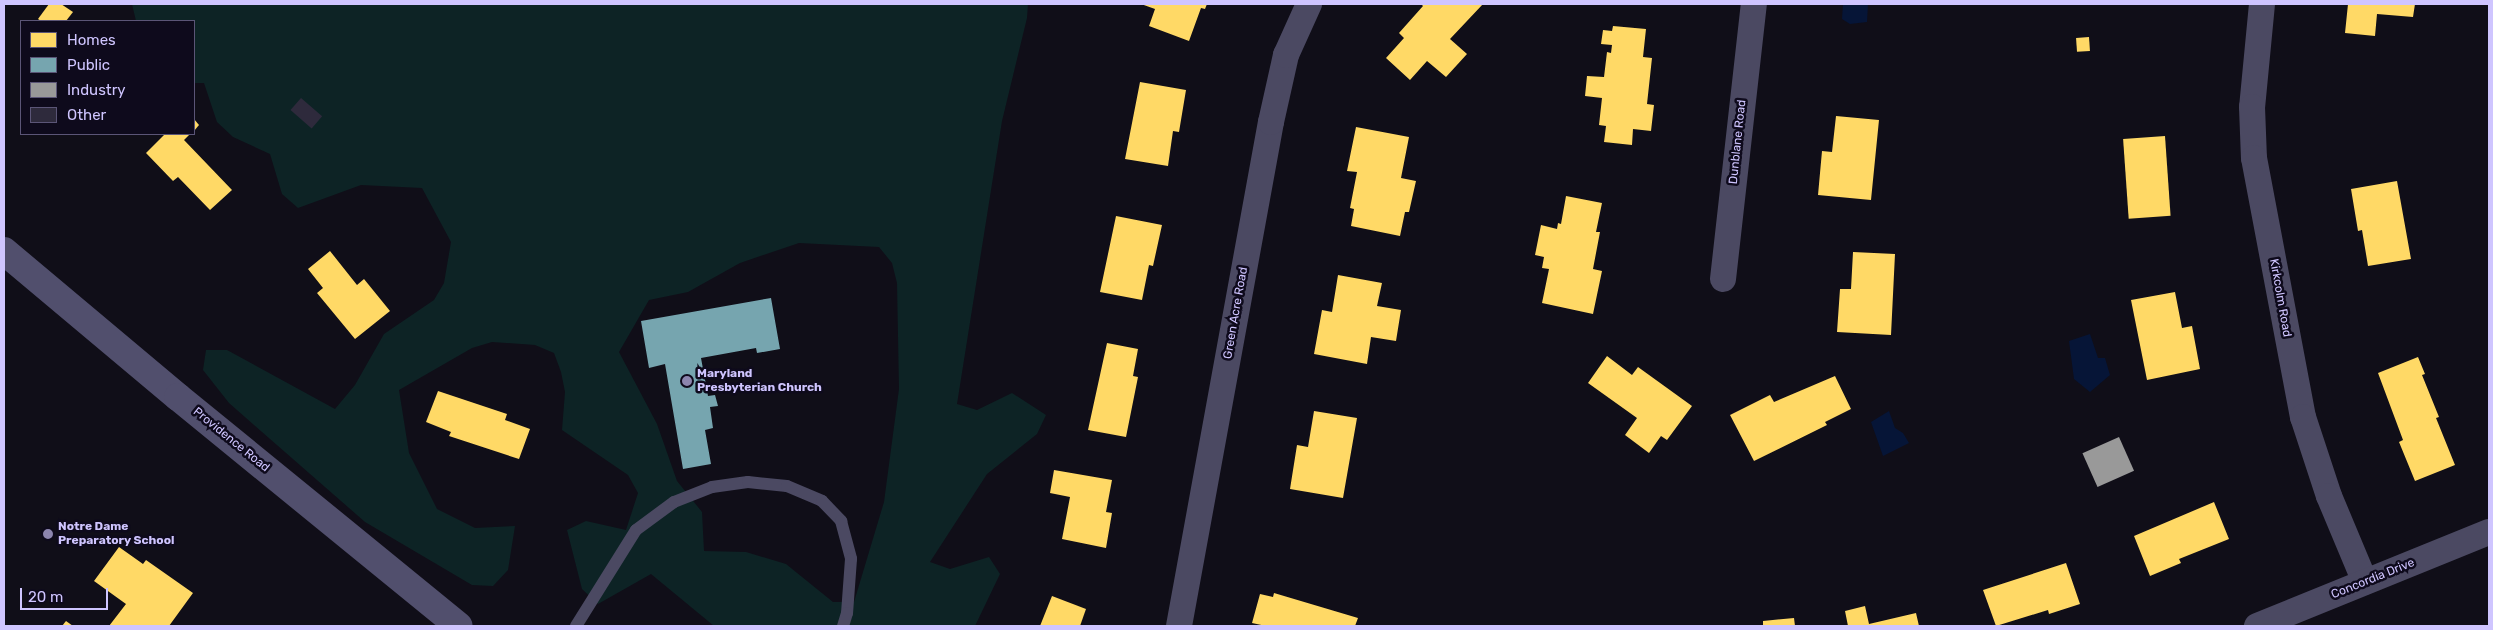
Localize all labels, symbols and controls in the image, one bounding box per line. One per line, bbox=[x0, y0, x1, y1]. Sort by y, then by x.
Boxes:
legend bbox=[20, 20, 195, 135]
text: Homes bbox=[67, 31, 116, 49]
text: Public bbox=[67, 56, 110, 74]
text: Industry bbox=[67, 81, 126, 99]
street label: Dunblane Road bbox=[1726, 99, 1750, 185]
text: Other bbox=[67, 106, 106, 124]
street label: Kirkcolm Road bbox=[2266, 258, 2294, 338]
street label: Green Acre Road bbox=[1221, 266, 1251, 360]
place label: Maryland Presbyterian Church bbox=[697, 367, 822, 395]
marker: Maryland Presbyterian Church bbox=[681, 375, 693, 387]
street label: Providence Road bbox=[190, 405, 272, 475]
place label: Notre Dame Preparatory School bbox=[58, 520, 175, 548]
marker: Notre Dame Preparatory School bbox=[42, 528, 54, 540]
street label: Concordia Drive bbox=[2329, 556, 2417, 602]
scale bar bbox=[22, 578, 110, 610]
text: 20 m bbox=[28, 588, 63, 606]

